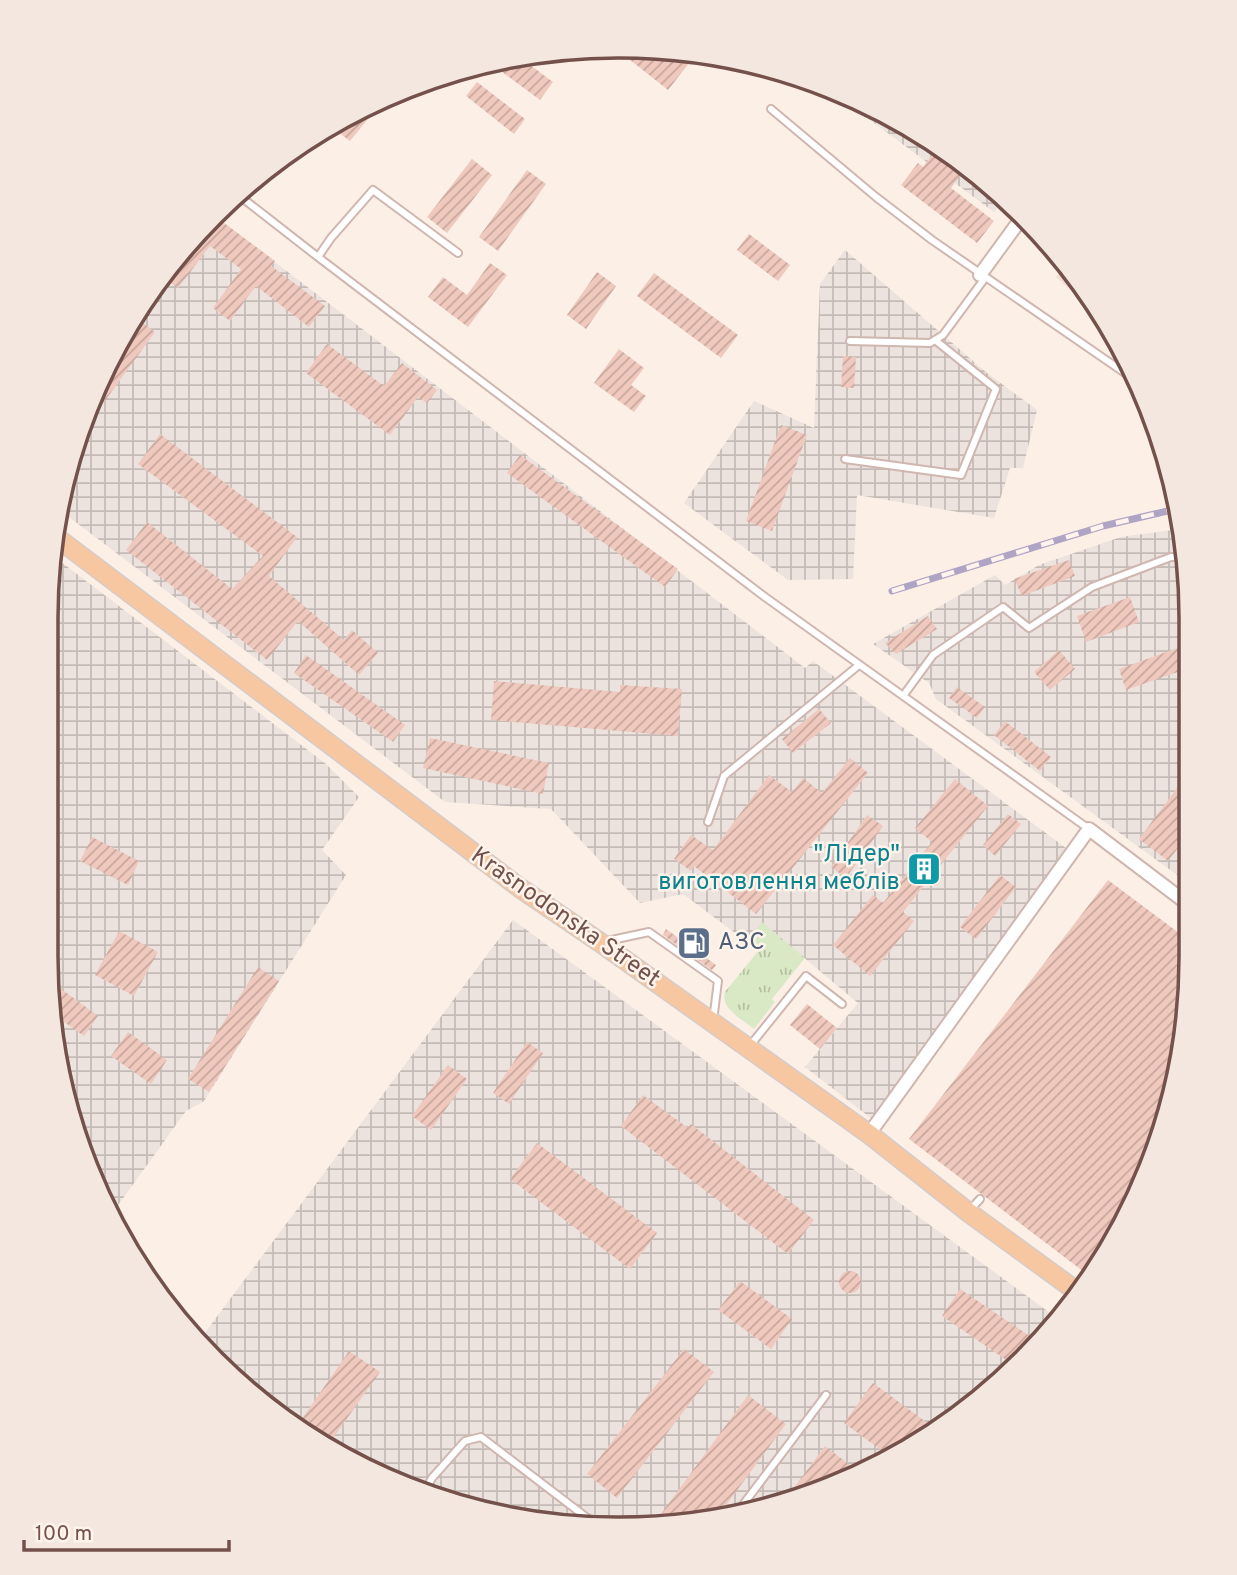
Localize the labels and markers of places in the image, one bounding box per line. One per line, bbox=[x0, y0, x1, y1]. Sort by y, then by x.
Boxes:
place label: "Лідер" виготовлення меблів bbox=[658, 840, 900, 898]
building icon: "Лідер" виготовлення меблів bbox=[905, 850, 943, 888]
fuel station icon: АЗС bbox=[675, 924, 713, 962]
place label: АЗС bbox=[718, 928, 765, 958]

